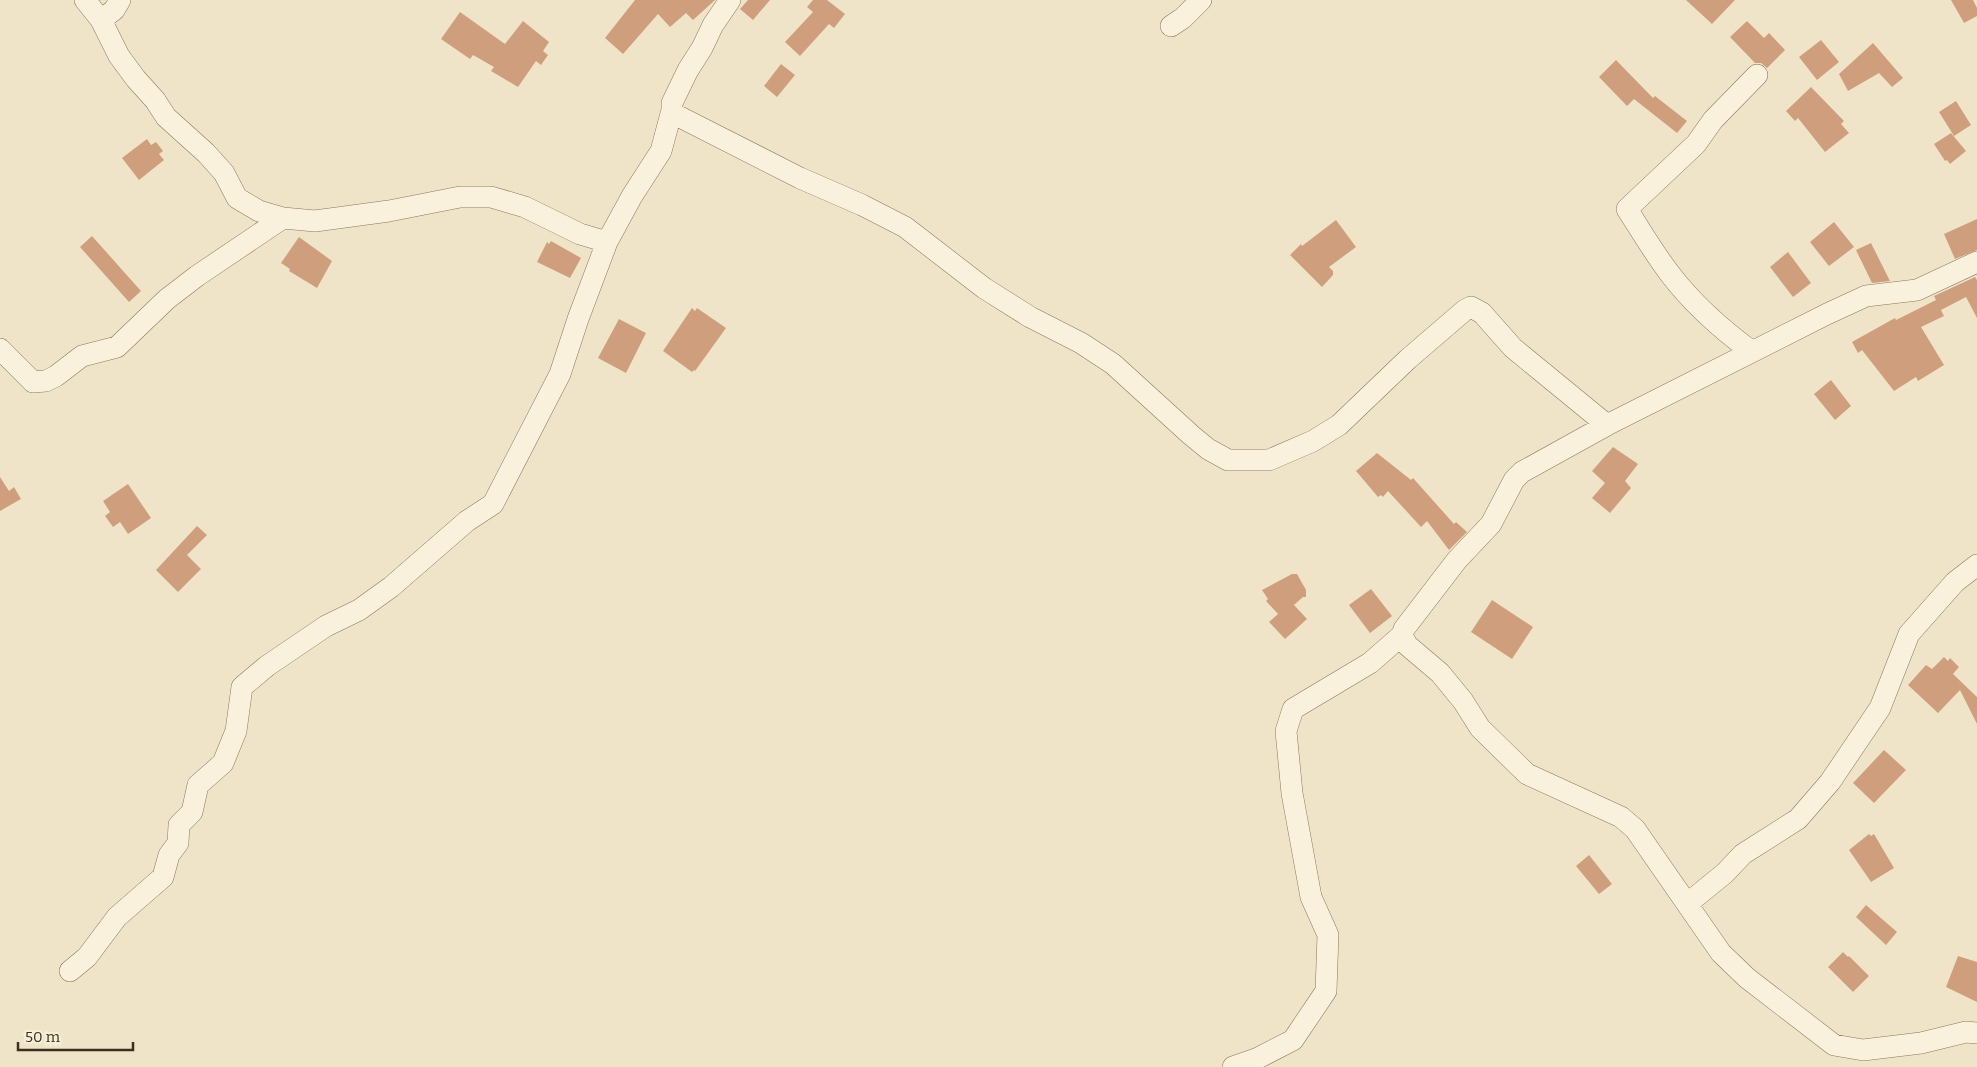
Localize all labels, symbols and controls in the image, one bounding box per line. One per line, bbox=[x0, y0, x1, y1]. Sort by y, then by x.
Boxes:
scale bar bbox=[18, 1020, 132, 1052]
text: 50 m bbox=[25, 1028, 61, 1046]

